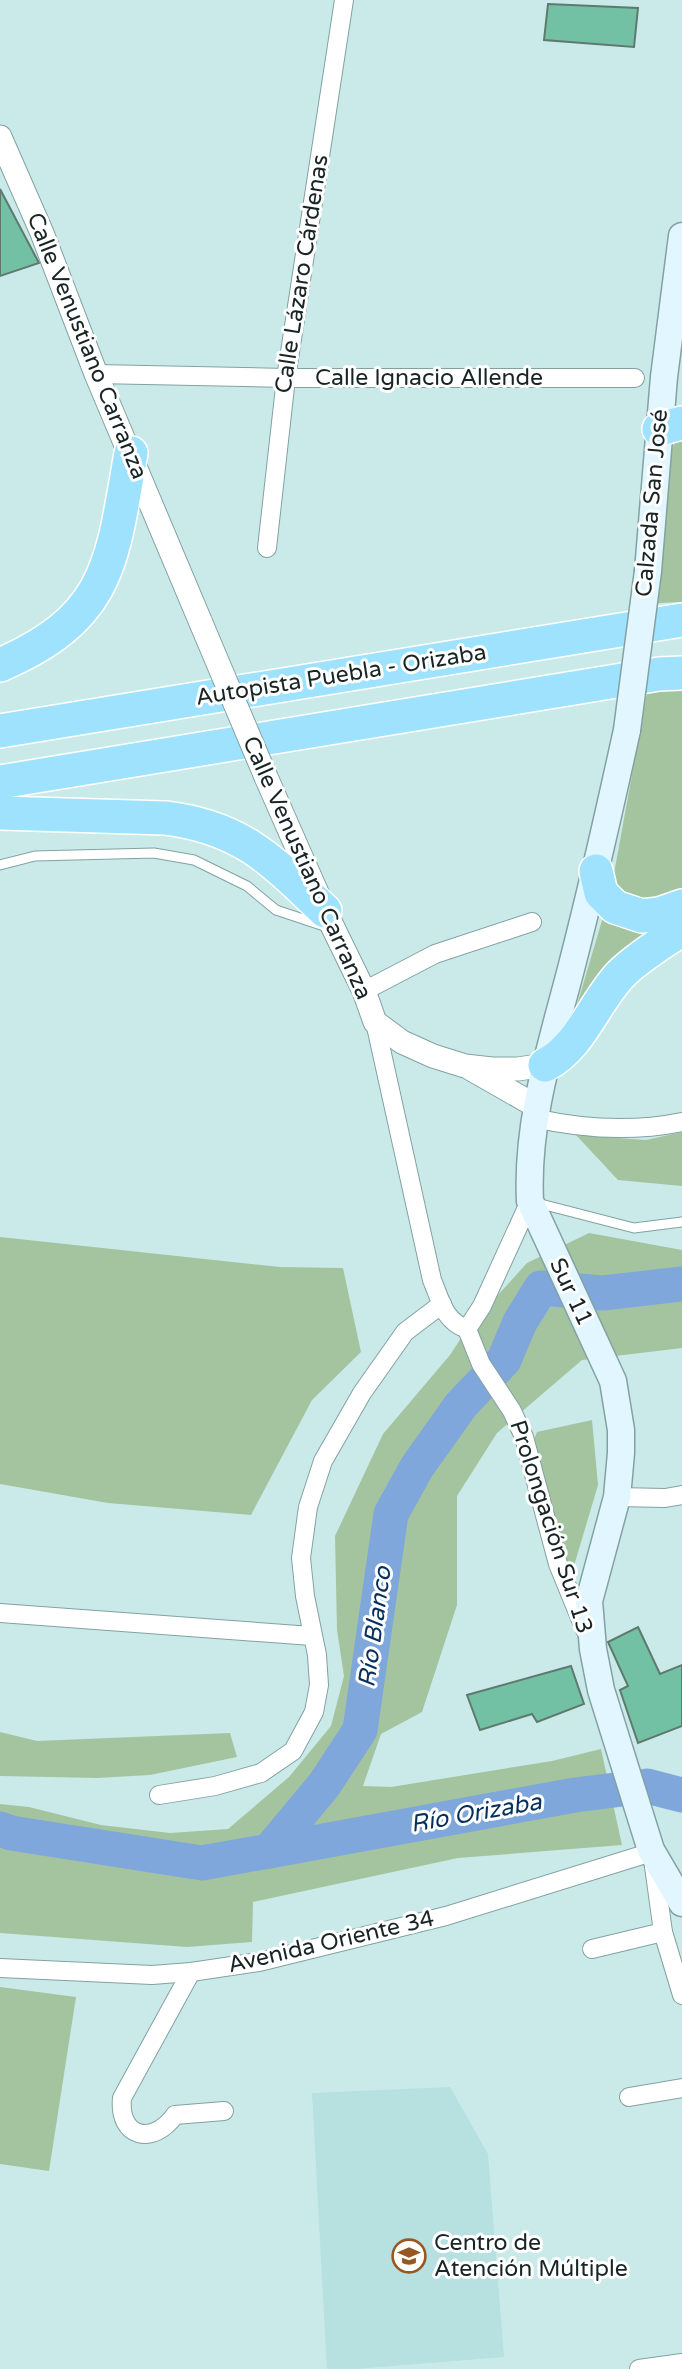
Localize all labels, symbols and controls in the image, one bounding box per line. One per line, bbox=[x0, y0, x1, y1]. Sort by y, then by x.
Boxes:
street label: Calle Lázaro Cárdenas bbox=[269, 153, 335, 395]
street label: Calle Venustiano Carranza bbox=[21, 209, 153, 483]
street label: Calle Ignacio Allende bbox=[315, 364, 543, 392]
street label: Calzada San José bbox=[630, 408, 674, 598]
street label: Autopista Puebla - Orizaba bbox=[194, 638, 488, 712]
street label: Calle Venustiano Carranza bbox=[236, 732, 378, 1004]
street label: Sur 11 bbox=[543, 1254, 599, 1330]
street label: Prolongación Sur 13 bbox=[503, 1417, 599, 1637]
water label: Río Blanco bbox=[352, 1563, 398, 1689]
water label: Río Orizaba bbox=[408, 1787, 544, 1839]
street label: Avenida Oriente 34 bbox=[225, 1905, 437, 1979]
place label: Centro de Atención Múltiple bbox=[434, 2229, 628, 2283]
school or university icon: Centro de Atención Múltiple bbox=[390, 2237, 428, 2275]

